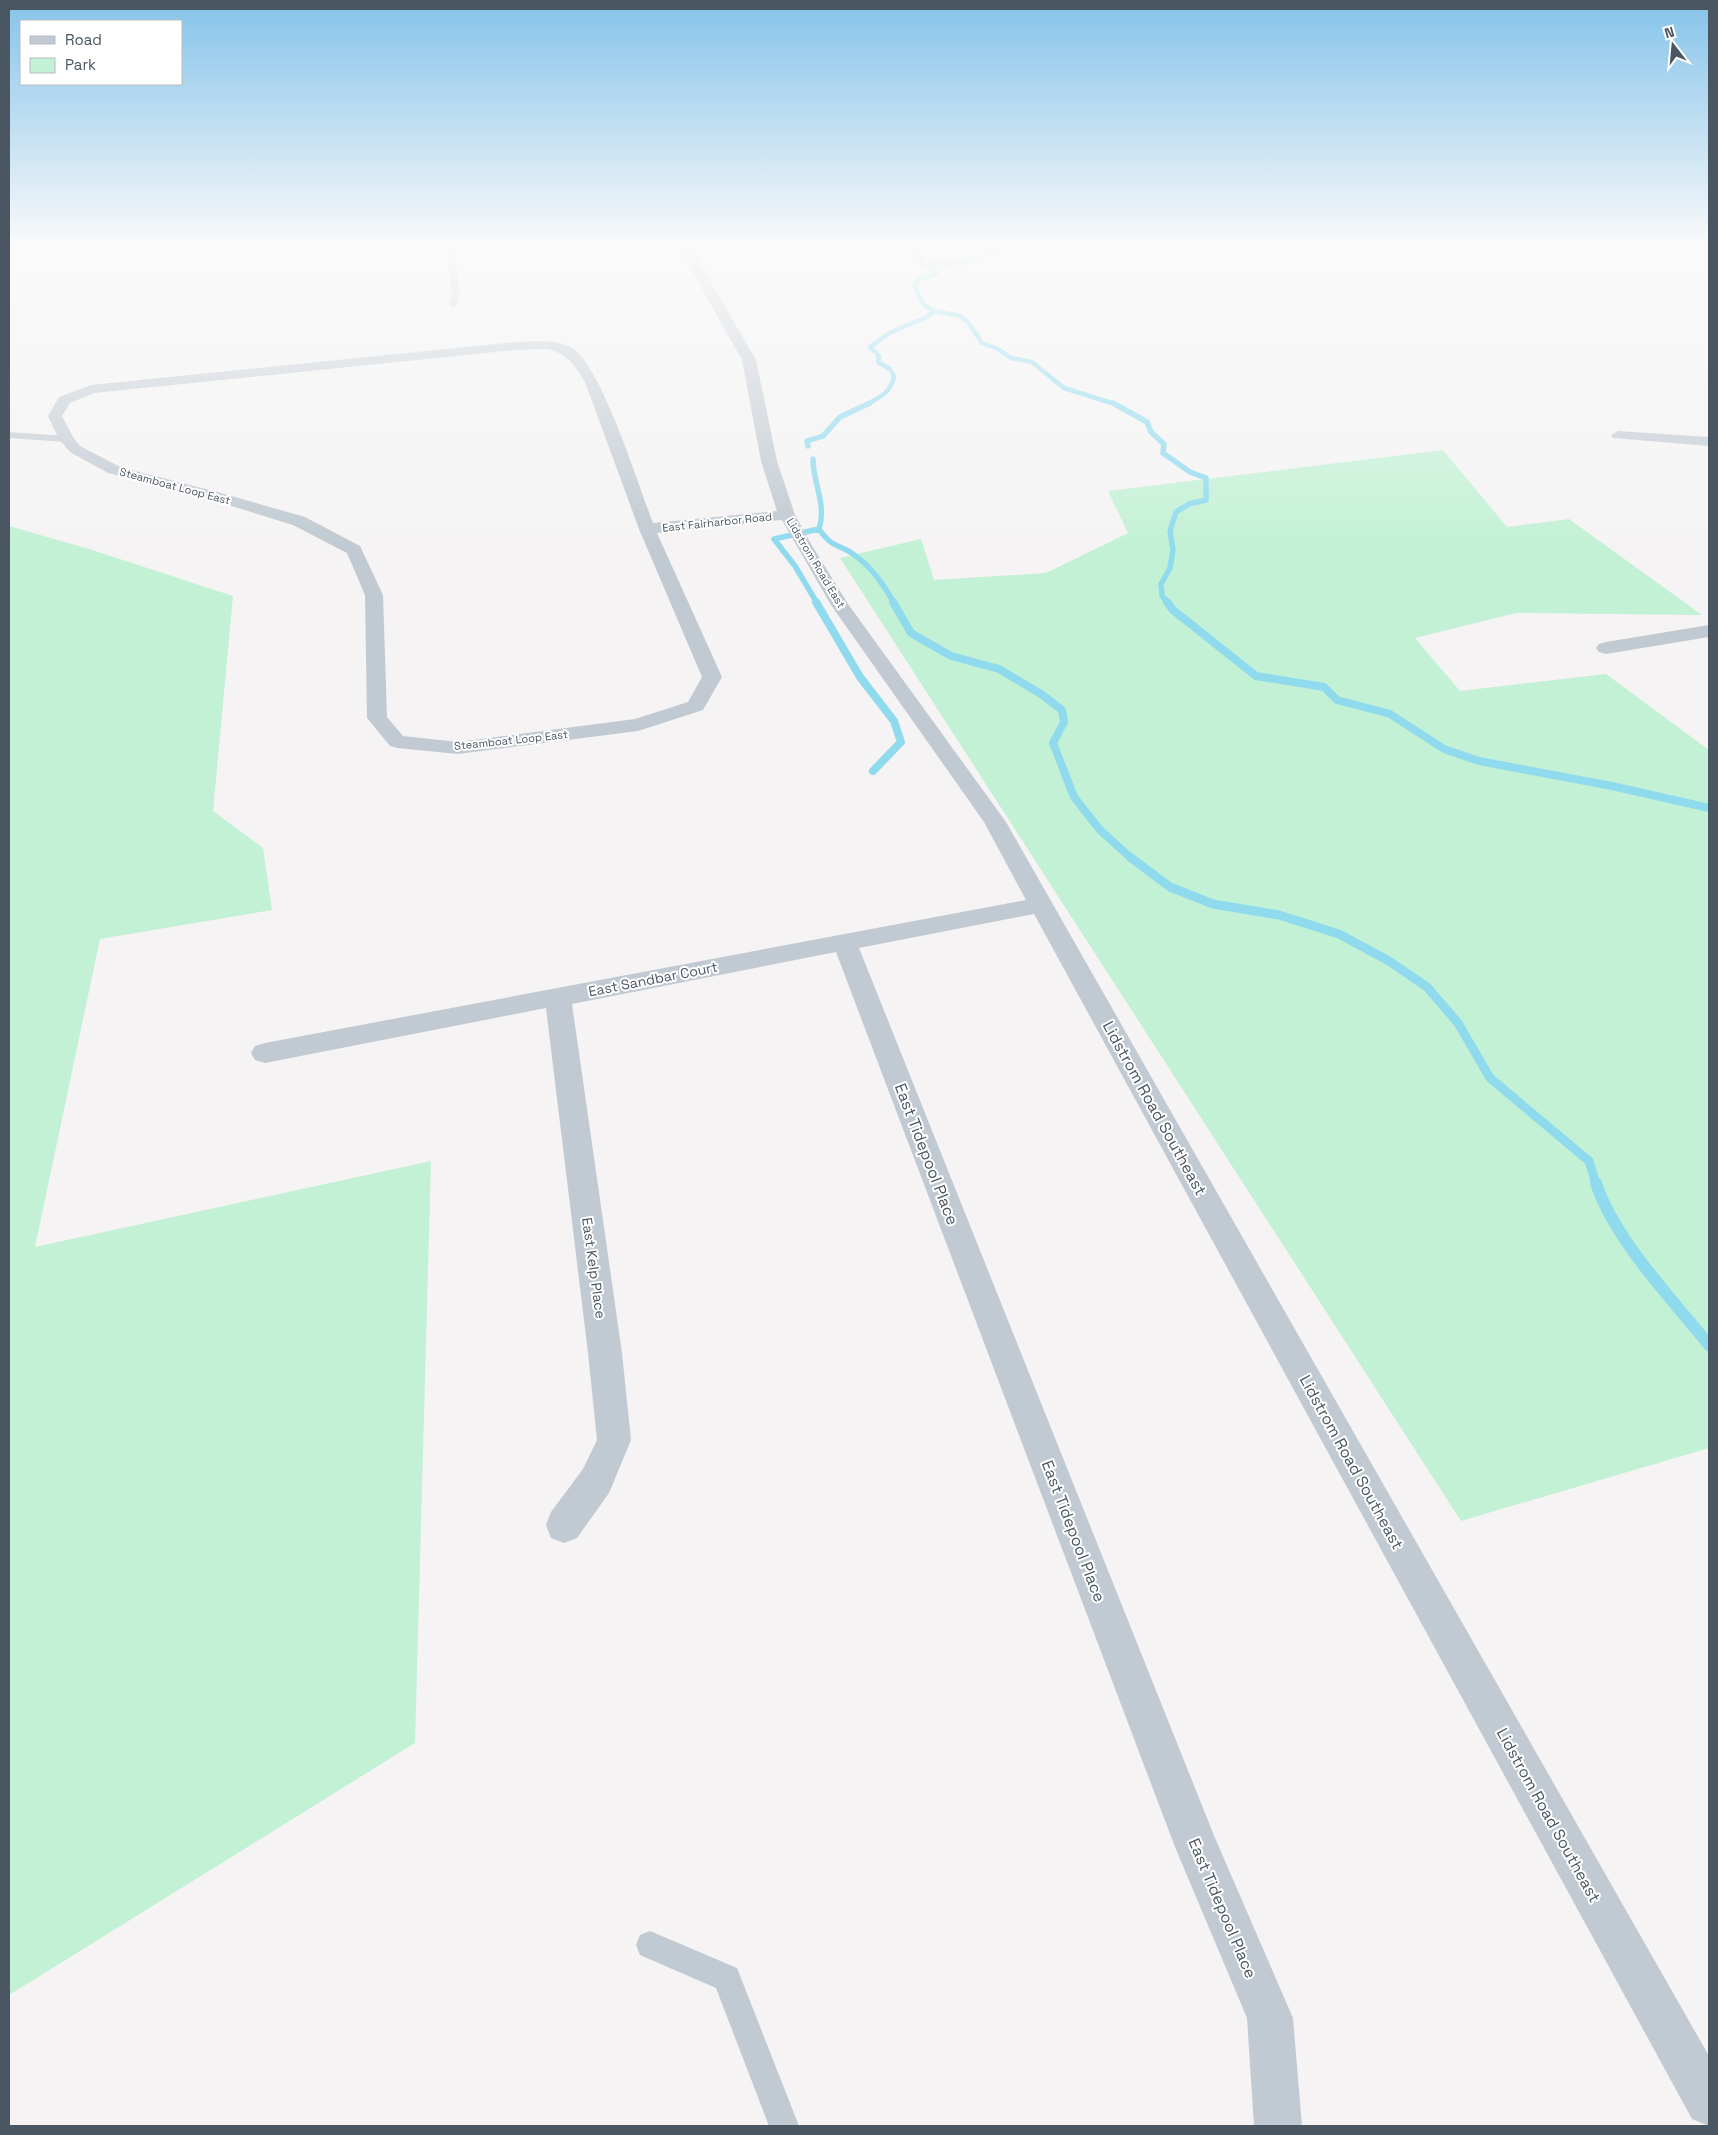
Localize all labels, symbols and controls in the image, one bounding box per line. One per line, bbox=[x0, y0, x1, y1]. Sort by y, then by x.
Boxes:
legend bbox=[20, 20, 182, 85]
north arrow bbox=[1648, 20, 1698, 70]
text: N bbox=[1662, 23, 1676, 42]
text: Road bbox=[65, 30, 102, 49]
text: Park bbox=[65, 55, 96, 74]
street label: Steamboat Loop East bbox=[118, 464, 232, 508]
street label: East Fairharbor Road bbox=[661, 509, 773, 535]
street label: Lidstrom Road East bbox=[784, 515, 848, 611]
street label: Steamboat Loop East bbox=[453, 727, 569, 753]
street label: East Sandbar Court bbox=[587, 958, 719, 1000]
street label: Lidstrom Road Southeast bbox=[1098, 1017, 1211, 1199]
street label: East Tidepool Place bbox=[890, 1080, 963, 1228]
street label: East Kelp Place bbox=[578, 1216, 610, 1320]
street label: Lidstrom Road Southeast bbox=[1295, 1371, 1408, 1553]
street label: East Tidepool Place bbox=[1037, 1457, 1110, 1605]
street label: Lidstrom Road Southeast bbox=[1492, 1724, 1605, 1906]
street label: East Tidepool Place bbox=[1184, 1835, 1262, 1981]

